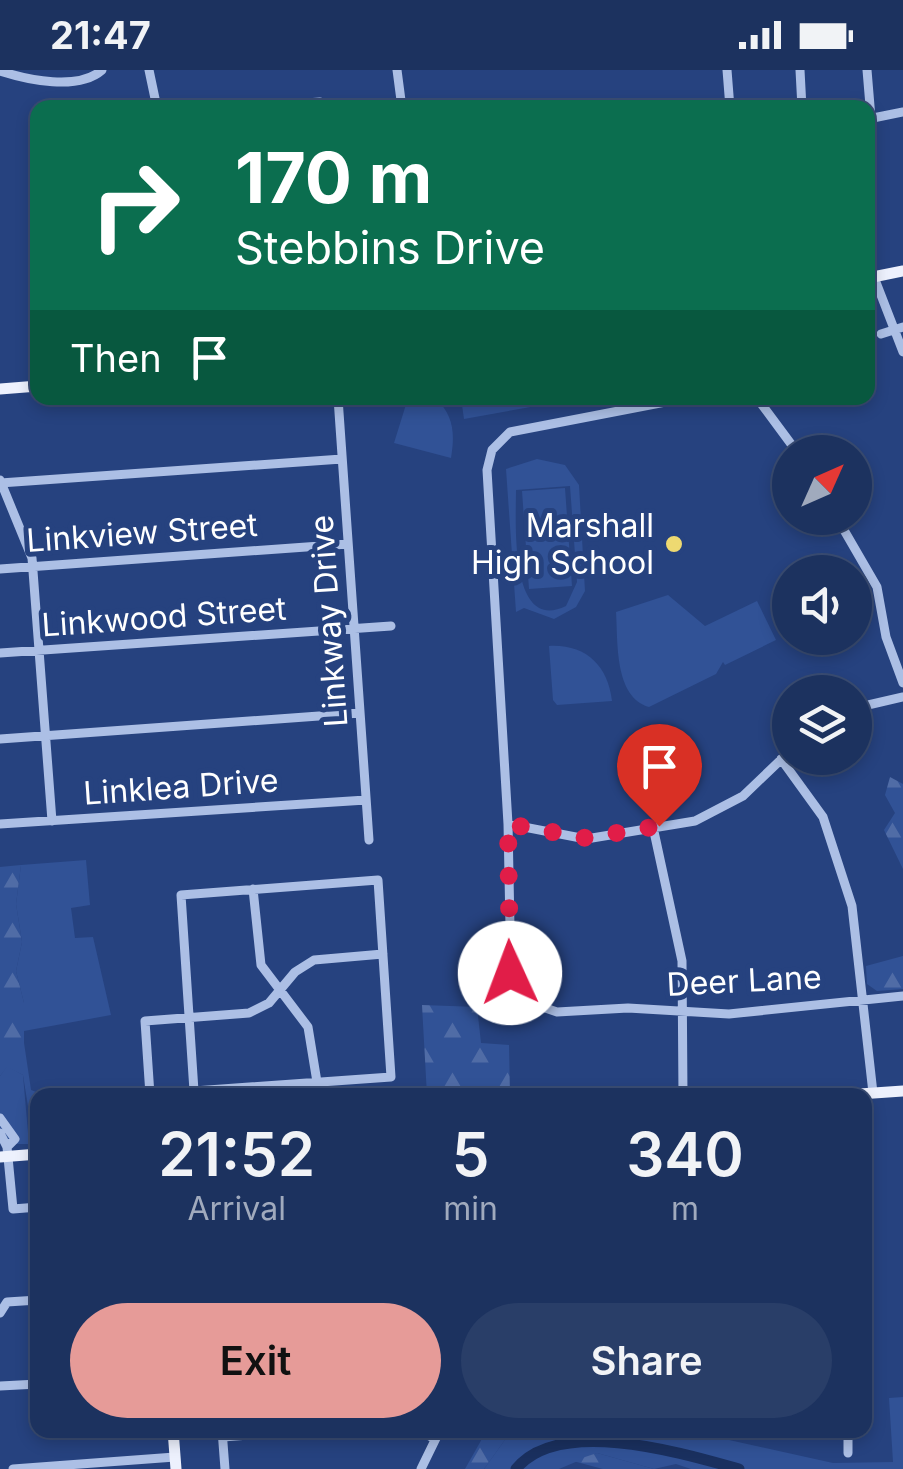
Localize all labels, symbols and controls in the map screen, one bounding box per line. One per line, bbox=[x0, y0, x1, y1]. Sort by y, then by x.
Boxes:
text: 21:47 bbox=[50, 12, 151, 58]
text: 170 m bbox=[235, 135, 432, 220]
icon: right bbox=[70, 140, 200, 270]
text: Stebbins Drive bbox=[235, 220, 545, 275]
icon: arrive bbox=[182, 330, 237, 385]
text: Then bbox=[70, 335, 162, 381]
north arrow bbox=[772, 435, 872, 535]
map controls bbox=[772, 435, 872, 775]
street label: Linkview Street bbox=[25, 505, 259, 560]
place label: Marshall High School bbox=[471, 506, 654, 582]
street label: Linkway Drive bbox=[302, 514, 355, 728]
marker: Marshall High School bbox=[663, 533, 685, 555]
button: sound bbox=[772, 555, 872, 655]
street label: Linkwood Street bbox=[40, 588, 288, 645]
button: layers bbox=[772, 675, 872, 775]
pin bbox=[617, 724, 702, 827]
icon: arrive bbox=[632, 739, 687, 794]
street label: Linklea Drive bbox=[82, 760, 280, 813]
position arrow bbox=[458, 921, 562, 1025]
street label: Deer Lane bbox=[666, 957, 822, 1004]
text: 21:52 bbox=[158, 1118, 315, 1190]
text: 5 bbox=[452, 1118, 490, 1190]
text: 340 bbox=[626, 1118, 744, 1190]
text: Arrival bbox=[187, 1189, 286, 1228]
text: min bbox=[443, 1189, 498, 1228]
text: m bbox=[671, 1189, 699, 1228]
button: Exit bbox=[70, 1303, 441, 1418]
button: Share bbox=[461, 1303, 832, 1418]

